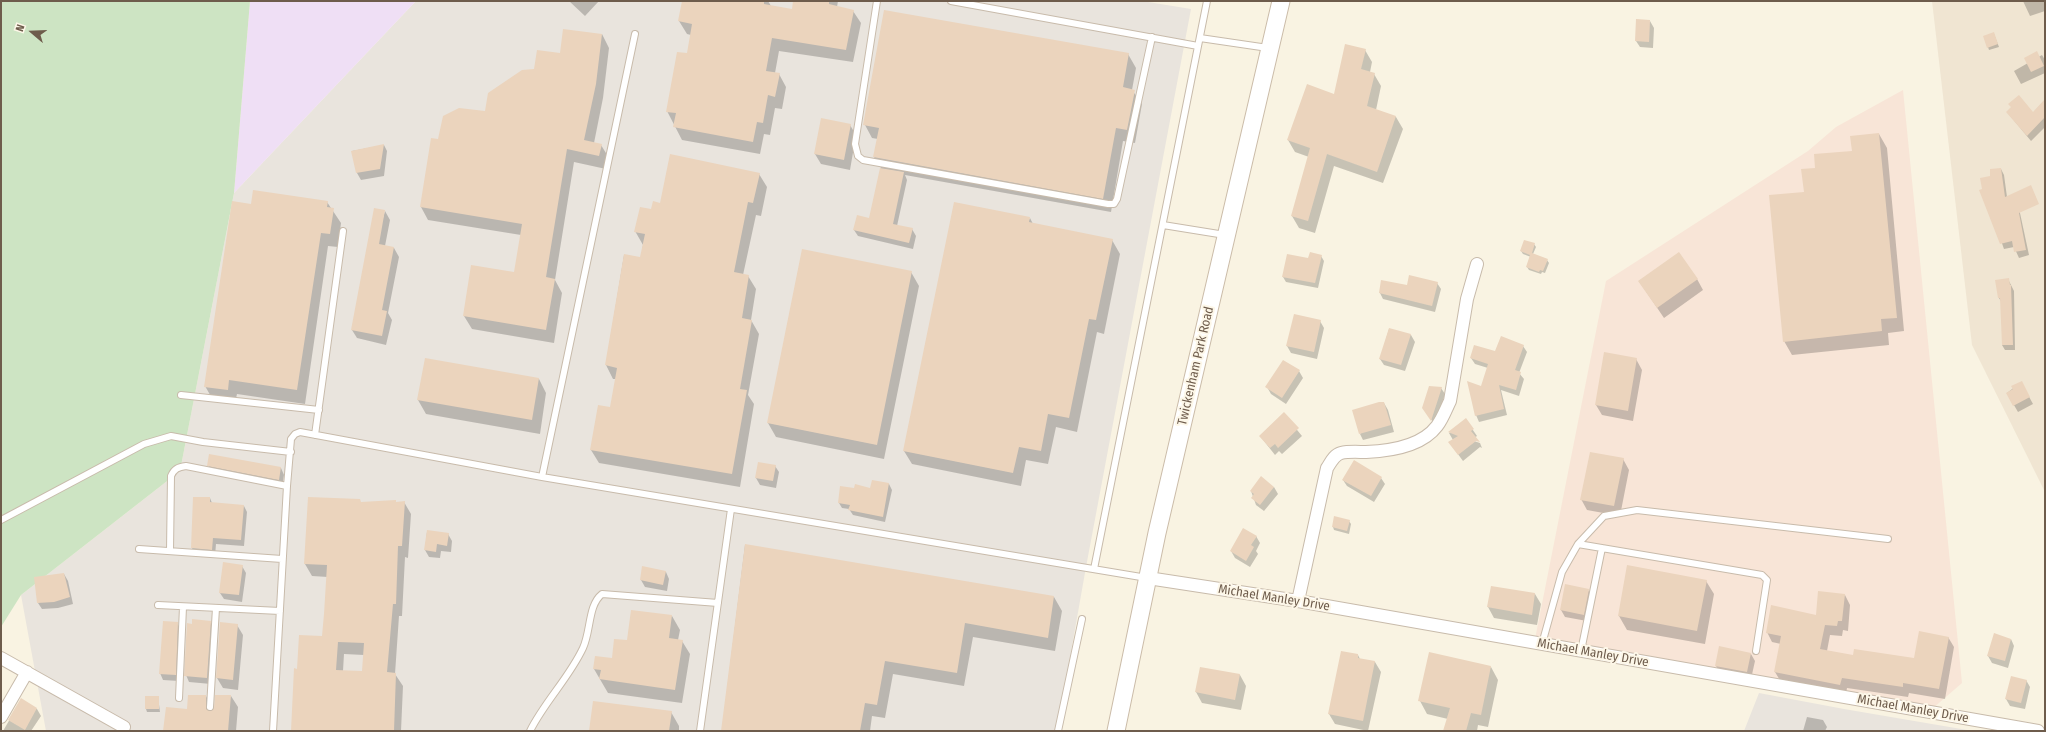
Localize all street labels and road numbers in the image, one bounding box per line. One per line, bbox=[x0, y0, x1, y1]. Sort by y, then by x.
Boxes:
street label: Twickenham Park Road bbox=[1175, 305, 1217, 427]
street label: Michael Manley Drive bbox=[1217, 581, 1331, 615]
street label: Michael Manley Drive bbox=[1536, 636, 1650, 670]
street label: Michael Manley Drive bbox=[1856, 692, 1970, 726]

